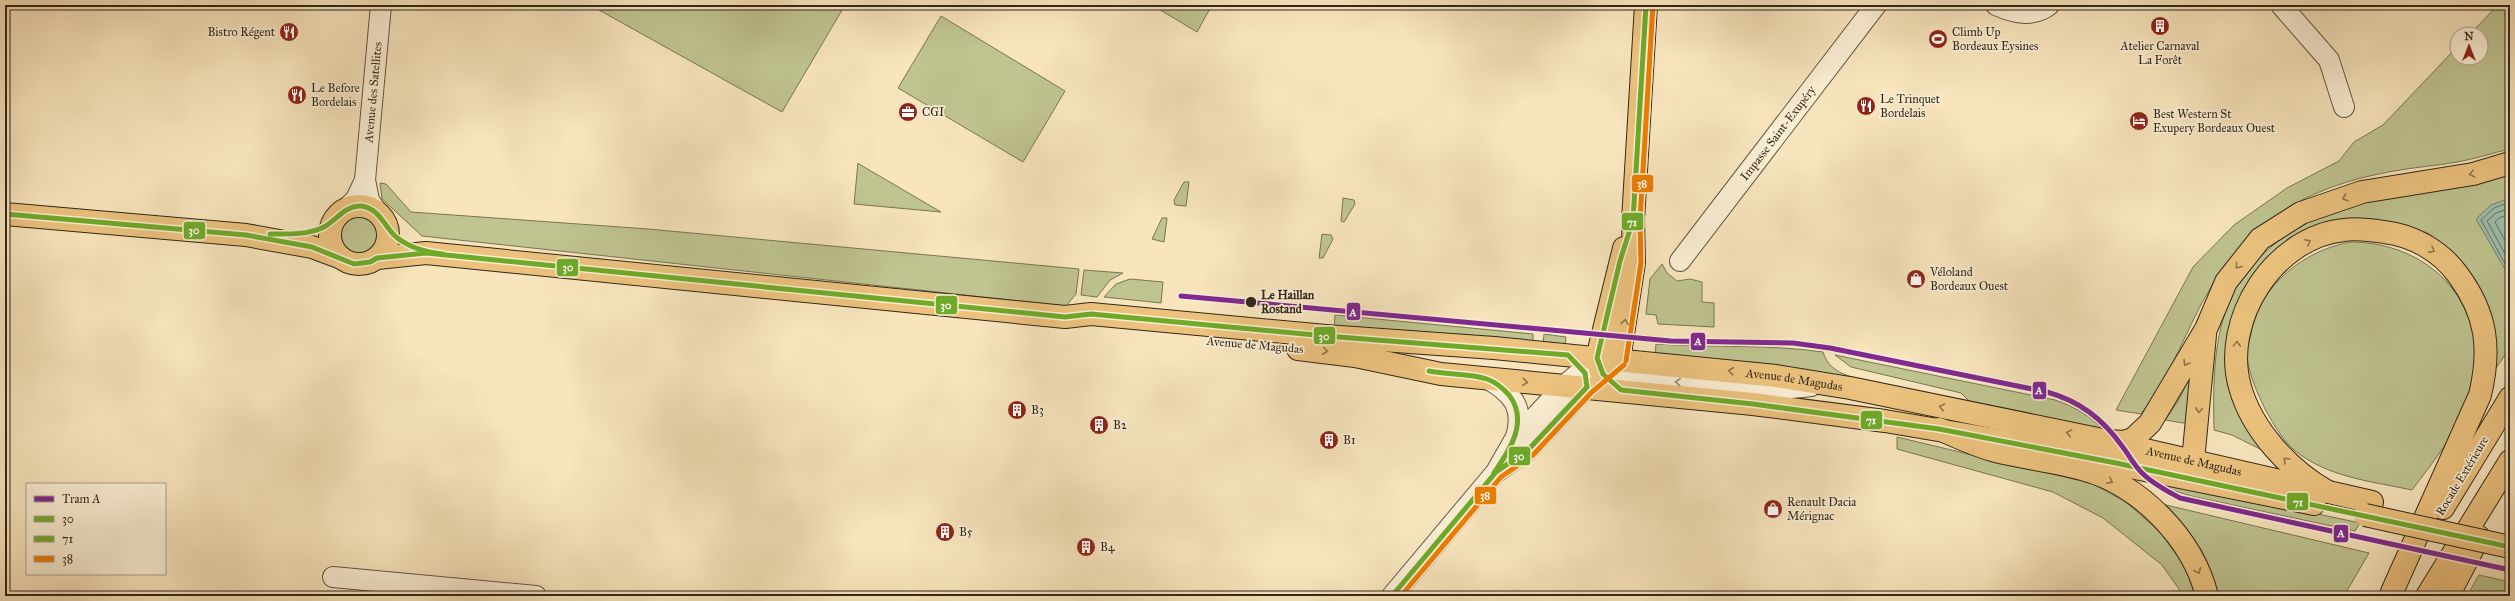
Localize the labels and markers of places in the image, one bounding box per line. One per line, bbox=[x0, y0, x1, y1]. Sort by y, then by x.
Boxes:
building icon: Atelier Carnaval La Forêt bbox=[2149, 15, 2171, 37]
restaurant icon: Bistro Régent bbox=[278, 21, 300, 43]
place label: Bistro Régent bbox=[207, 25, 276, 40]
place label: Climb Up Bordeaux Eysines bbox=[1952, 25, 2038, 53]
sports icon: Climb Up Bordeaux Eysines bbox=[1927, 28, 1949, 50]
place label: Atelier Carnaval La Forêt bbox=[2119, 39, 2200, 67]
place label: Le Before Bordelais bbox=[311, 81, 360, 109]
restaurant icon: Le Before Bordelais bbox=[286, 84, 308, 106]
place label: Le Trinquet Bordelais bbox=[1880, 92, 1941, 120]
restaurant icon: Le Trinquet Bordelais bbox=[1855, 95, 1877, 117]
office icon: CGI bbox=[897, 101, 919, 123]
place label: CGI bbox=[922, 105, 944, 119]
place label: Best Western St Exupery Bordeaux Ouest bbox=[2153, 107, 2276, 135]
hotel icon: Best Western St Exupery Bordeaux Ouest bbox=[2128, 110, 2150, 132]
place label: Véloland Bordeaux Ouest bbox=[1929, 265, 2009, 293]
shop icon: Véloland Bordeaux Ouest bbox=[1905, 268, 1927, 290]
place label: Le Haillan Rostand bbox=[1261, 288, 1315, 316]
marker: Le Haillan Rostand bbox=[1244, 295, 1258, 309]
building icon: B3 bbox=[1006, 399, 1028, 421]
place label: B3 bbox=[1031, 403, 1044, 417]
building icon: B2 bbox=[1088, 414, 1110, 436]
place label: B2 bbox=[1113, 418, 1127, 432]
building icon: B1 bbox=[1318, 429, 1340, 451]
place label: B1 bbox=[1343, 433, 1356, 447]
place label: Renault Dacia Mérignac bbox=[1787, 495, 1857, 524]
shop icon: Renault Dacia Mérignac bbox=[1762, 498, 1784, 520]
building icon: B5 bbox=[934, 521, 956, 543]
place label: B5 bbox=[959, 525, 973, 539]
building icon: B4 bbox=[1075, 536, 1097, 558]
place label: B4 bbox=[1100, 540, 1115, 554]

